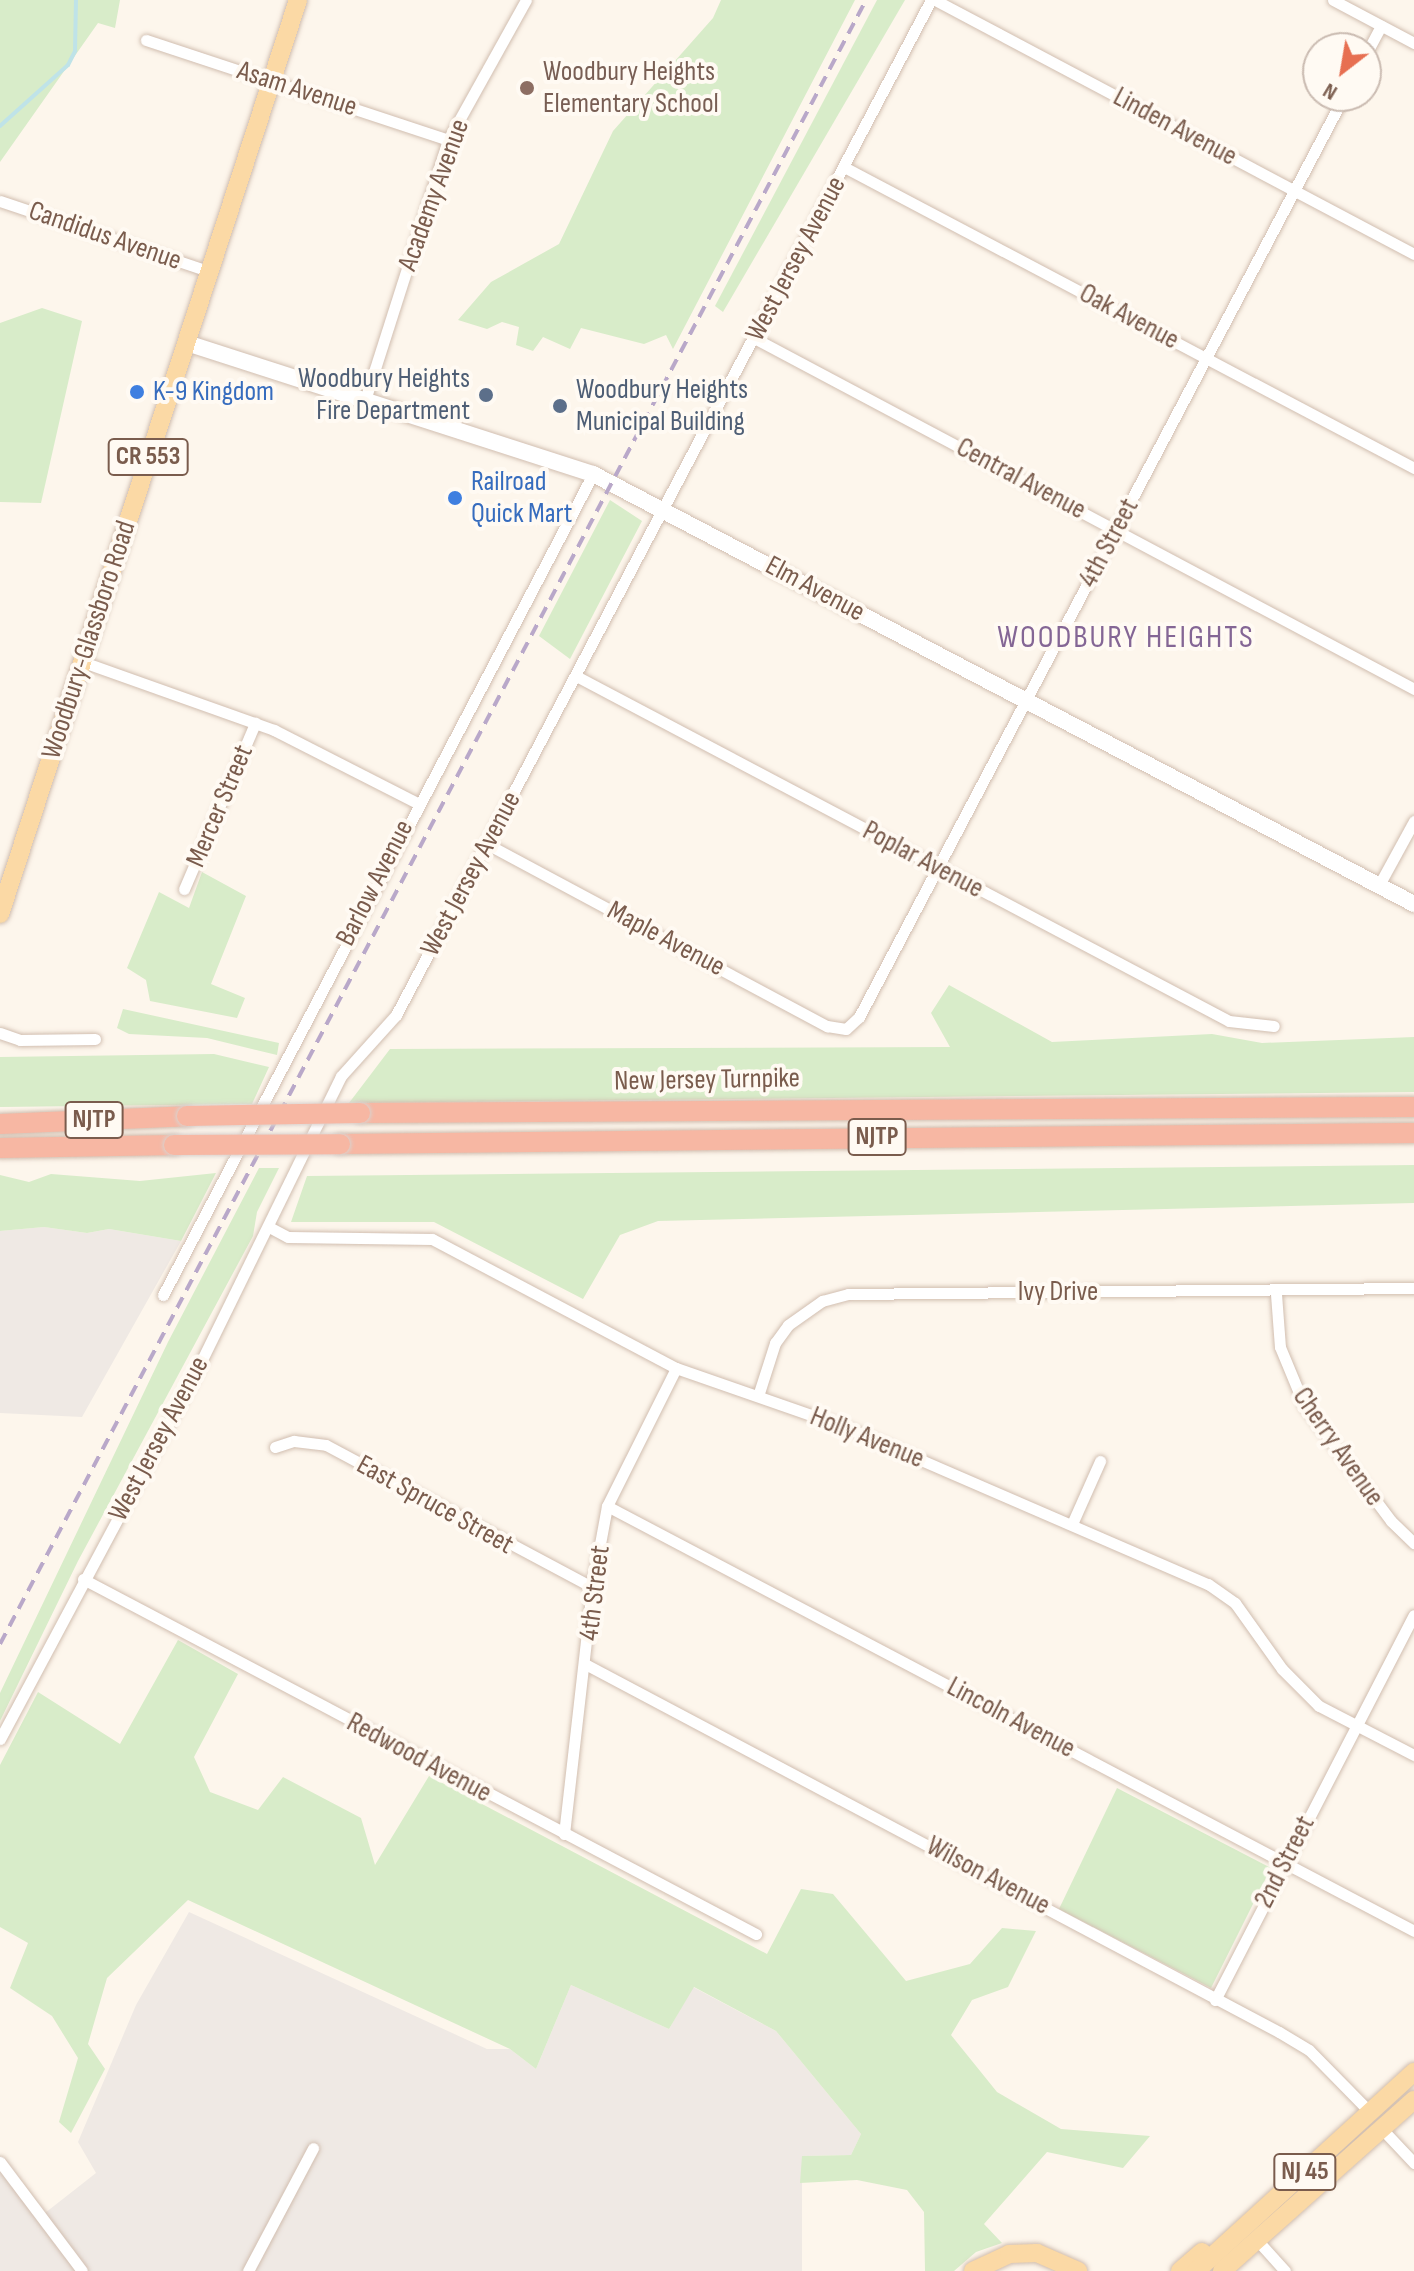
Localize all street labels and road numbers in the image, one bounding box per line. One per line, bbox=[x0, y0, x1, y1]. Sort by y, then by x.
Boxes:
street label: Asam Avenue bbox=[233, 54, 361, 124]
street label: Linden Avenue bbox=[1107, 80, 1243, 174]
street label: Academy Avenue bbox=[391, 115, 477, 275]
street label: West Jersey Avenue bbox=[739, 171, 853, 347]
street label: Candidus Avenue bbox=[24, 194, 186, 278]
street label: Oak Avenue bbox=[1073, 277, 1185, 357]
street label: Central Avenue bbox=[951, 431, 1091, 527]
road number: CR 553 bbox=[106, 435, 190, 479]
street label: 4th Street bbox=[1072, 493, 1146, 593]
street label: Woodbury-Glassboro Road bbox=[35, 517, 143, 763]
street label: Elm Avenue bbox=[760, 549, 870, 629]
street label: Mercer Street bbox=[179, 740, 261, 872]
street label: West Jersey Avenue bbox=[414, 786, 528, 962]
street label: Barlow Avenue bbox=[329, 814, 421, 952]
street label: Poplar Avenue bbox=[857, 814, 989, 906]
street label: Maple Avenue bbox=[601, 894, 731, 984]
street label: New Jersey Turnpike bbox=[614, 1062, 800, 1098]
road number: NJTP bbox=[64, 1098, 124, 1142]
road number: NJTP bbox=[847, 1115, 907, 1159]
street label: Ivy Drive bbox=[1018, 1275, 1098, 1309]
street label: West Jersey Avenue bbox=[102, 1351, 216, 1527]
street label: Cherry Avenue bbox=[1285, 1381, 1391, 1513]
street label: Holly Avenue bbox=[805, 1400, 929, 1476]
street label: East Spruce Street bbox=[351, 1448, 519, 1562]
street label: 4th Street bbox=[572, 1543, 618, 1643]
street label: Lincoln Avenue bbox=[941, 1670, 1081, 1766]
street label: Redwood Avenue bbox=[341, 1706, 497, 1810]
street label: 2nd Street bbox=[1248, 1810, 1322, 1914]
street label: Wilson Avenue bbox=[920, 1829, 1056, 1923]
road number: NJ 45 bbox=[1273, 2150, 1337, 2194]

